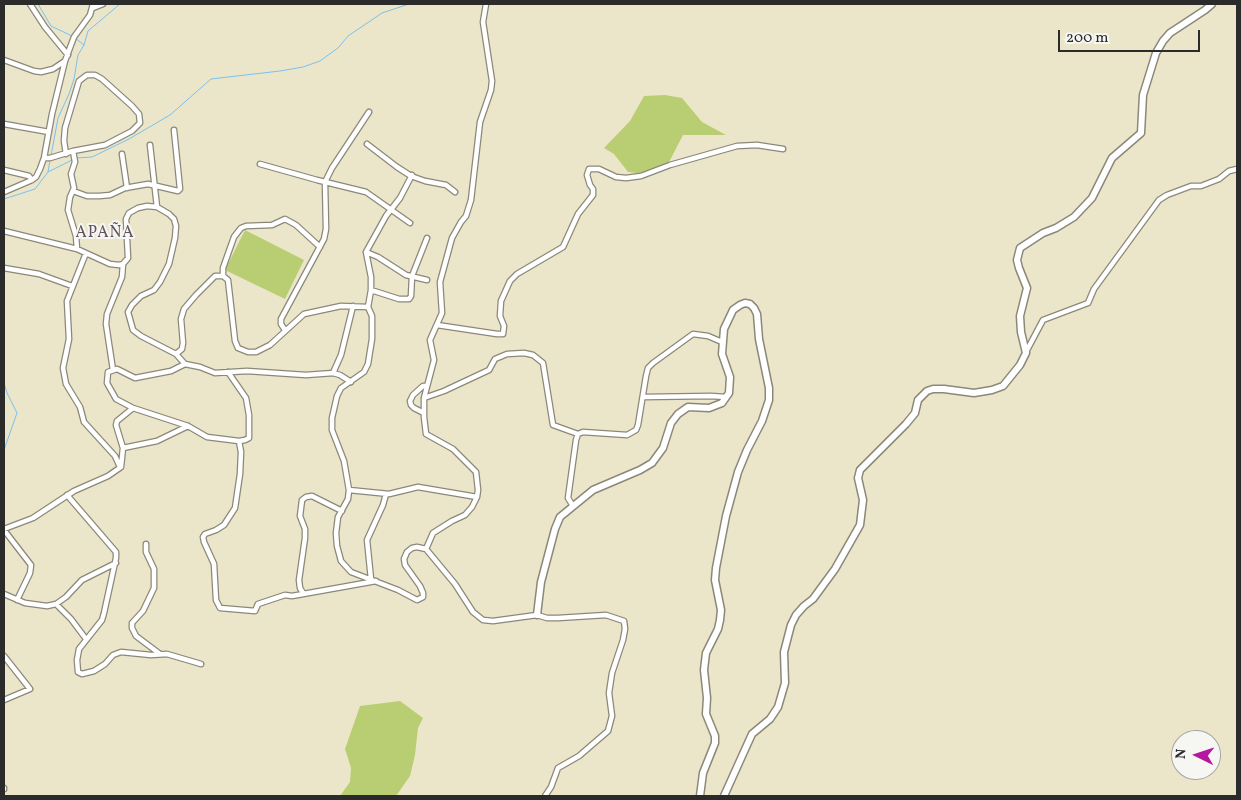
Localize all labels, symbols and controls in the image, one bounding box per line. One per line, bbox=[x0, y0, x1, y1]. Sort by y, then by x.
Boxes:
scale bar bbox=[1061, 20, 1204, 52]
text: 200 m bbox=[1066, 28, 1109, 49]
district label: APAÑA bbox=[75, 224, 135, 244]
north arrow bbox=[1171, 730, 1221, 780]
text: N bbox=[1172, 748, 1191, 760]

